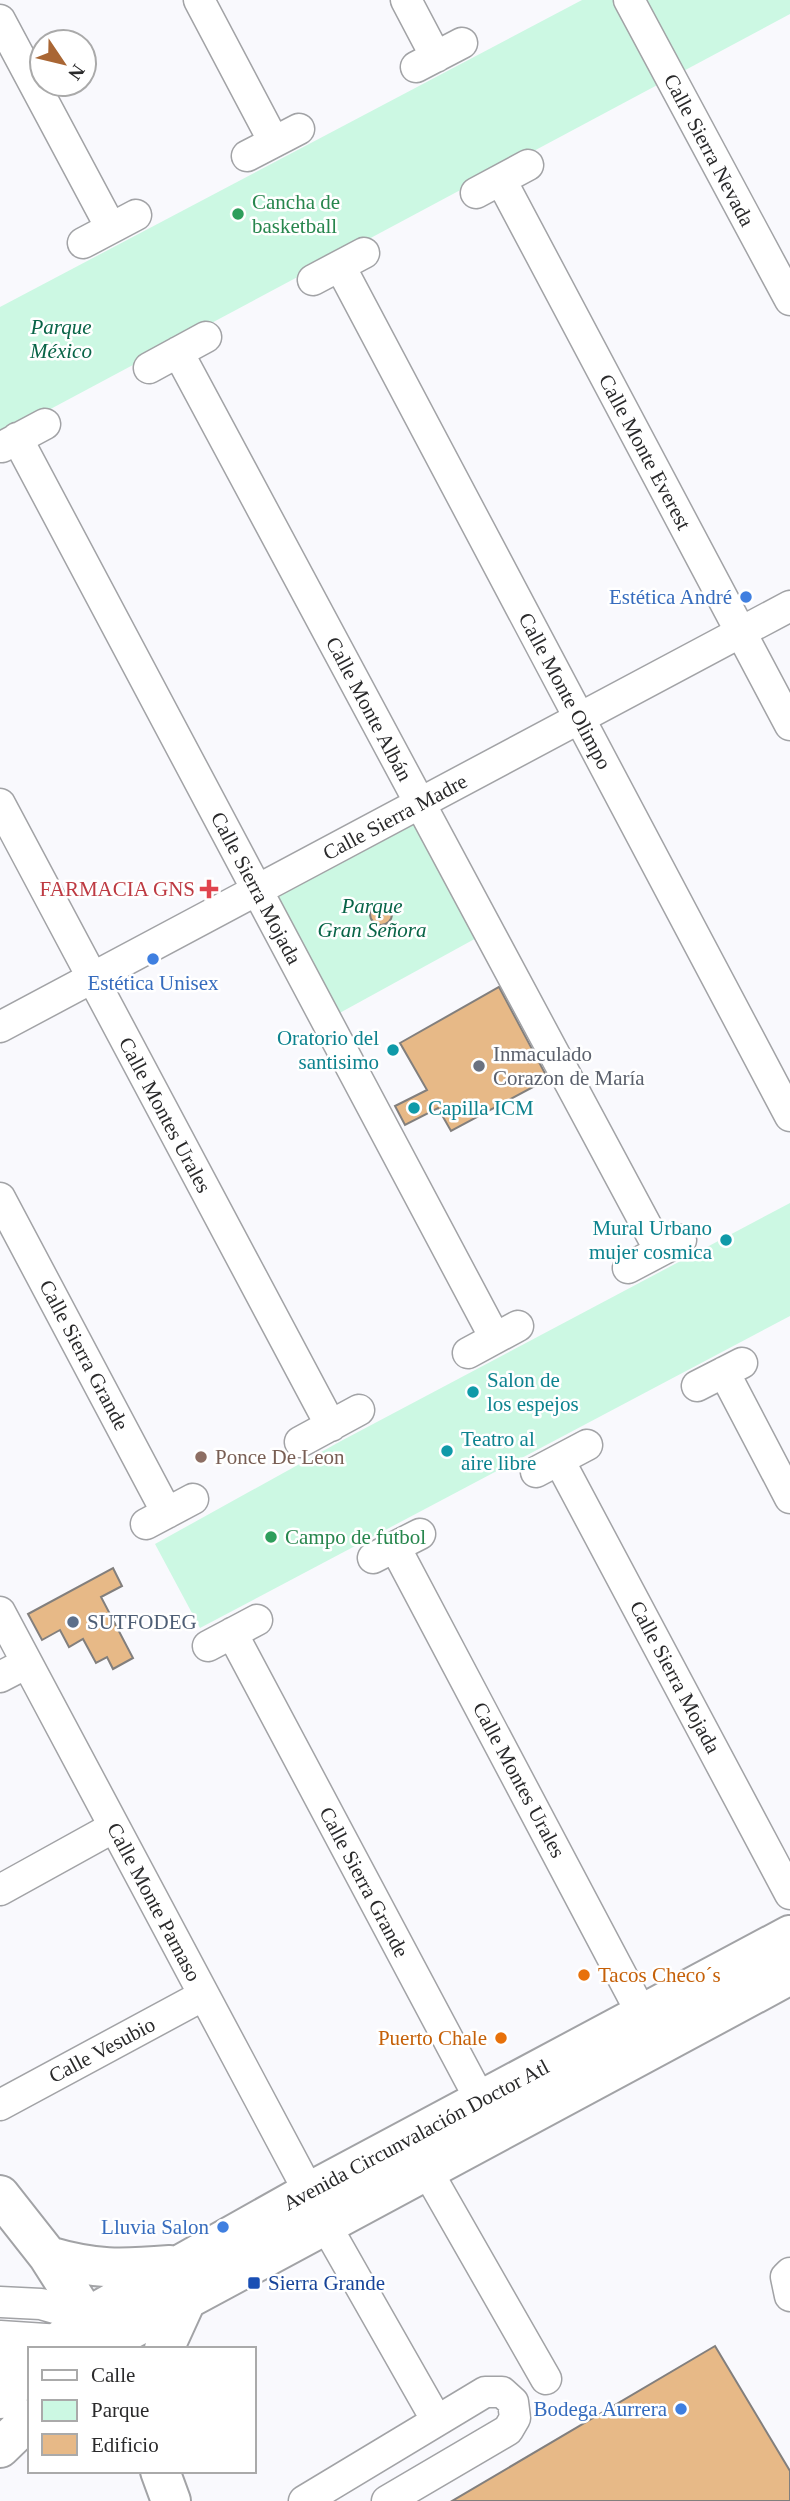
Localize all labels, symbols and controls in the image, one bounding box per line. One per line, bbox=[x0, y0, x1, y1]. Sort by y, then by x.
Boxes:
north arrow bbox=[28, 28, 98, 98]
text: N bbox=[64, 61, 89, 84]
street label: Calle Sierra Nevada bbox=[659, 70, 760, 231]
place label: Cancha de basketball bbox=[252, 190, 340, 238]
marker: Cancha de basketball bbox=[230, 206, 246, 222]
park label: Parque México bbox=[29, 315, 92, 363]
street label: Calle Monte Everest bbox=[594, 370, 696, 534]
place label: Estética André bbox=[609, 585, 732, 609]
marker: Estética André bbox=[738, 589, 754, 605]
street label: Calle Monte Olimpo bbox=[514, 609, 616, 773]
street label: Calle Monte Albán bbox=[321, 633, 417, 786]
street label: Calle Sierra Madre bbox=[319, 769, 471, 865]
street label: Calle Sierra Mojada bbox=[206, 808, 307, 969]
place label: FARMACIA GNS bbox=[40, 877, 195, 901]
marker: FARMACIA GNS bbox=[201, 881, 217, 897]
park label: Parque Gran Señora bbox=[317, 894, 427, 942]
marker: Estética Unisex bbox=[145, 951, 161, 967]
place label: Estética Unisex bbox=[87, 971, 219, 995]
place label: Oratorio del santisimo bbox=[277, 1026, 379, 1074]
street label: Calle Montes Urales bbox=[114, 1033, 216, 1197]
marker: Oratorio del santisimo bbox=[385, 1042, 401, 1058]
place label: Inmaculado Corazon de María bbox=[493, 1042, 645, 1090]
marker: Inmaculado Corazon de María bbox=[471, 1058, 487, 1074]
place label: Capilla ICM bbox=[428, 1096, 534, 1120]
marker: Capilla ICM bbox=[406, 1100, 422, 1116]
place label: Mural Urbano mujer cosmica bbox=[589, 1216, 713, 1264]
marker: Mural Urbano mujer cosmica bbox=[718, 1232, 734, 1248]
street label: Calle Sierra Grande bbox=[34, 1276, 134, 1434]
place label: Salon de los espejos bbox=[487, 1368, 579, 1416]
marker: Salon de los espejos bbox=[465, 1384, 481, 1400]
place label: Teatro al aire libre bbox=[461, 1427, 536, 1475]
marker: Teatro al aire libre bbox=[439, 1443, 455, 1459]
place label: Ponce De Leon bbox=[215, 1445, 345, 1469]
marker: Ponce De Leon bbox=[193, 1449, 209, 1465]
place label: Campo de futbol bbox=[285, 1525, 426, 1549]
marker: Campo de futbol bbox=[263, 1529, 279, 1545]
street label: Calle Sierra Mojada bbox=[625, 1597, 726, 1758]
place label: SUTFODEG bbox=[87, 1610, 197, 1634]
marker: SUTFODEG bbox=[65, 1614, 81, 1630]
street label: Calle Montes Urales bbox=[468, 1698, 570, 1862]
street label: Calle Sierra Grande bbox=[314, 1803, 414, 1961]
street label: Calle Monte Parnaso bbox=[102, 1819, 206, 1985]
place label: Tacos Checo´s bbox=[598, 1963, 721, 1987]
marker: Tacos Checo´s bbox=[576, 1967, 592, 1983]
street label: Calle Vesubio bbox=[45, 2012, 159, 2088]
place label: Puerto Chale bbox=[378, 2026, 487, 2050]
marker: Puerto Chale bbox=[493, 2030, 509, 2046]
street label: Avenida Circunvalación Doctor Atl bbox=[279, 2054, 553, 2215]
place label: Lluvia Salon bbox=[101, 2215, 209, 2239]
marker: Lluvia Salon bbox=[215, 2219, 231, 2235]
place label: Sierra Grande bbox=[268, 2271, 385, 2295]
marker: Sierra Grande bbox=[246, 2275, 262, 2291]
legend bbox=[28, 2347, 256, 2473]
text: Calle bbox=[91, 2363, 135, 2387]
place label: Bodega Aurrera bbox=[533, 2397, 668, 2421]
text: Parque bbox=[91, 2398, 149, 2422]
marker: Bodega Aurrera bbox=[673, 2401, 689, 2417]
text: Edificio bbox=[91, 2433, 159, 2457]

